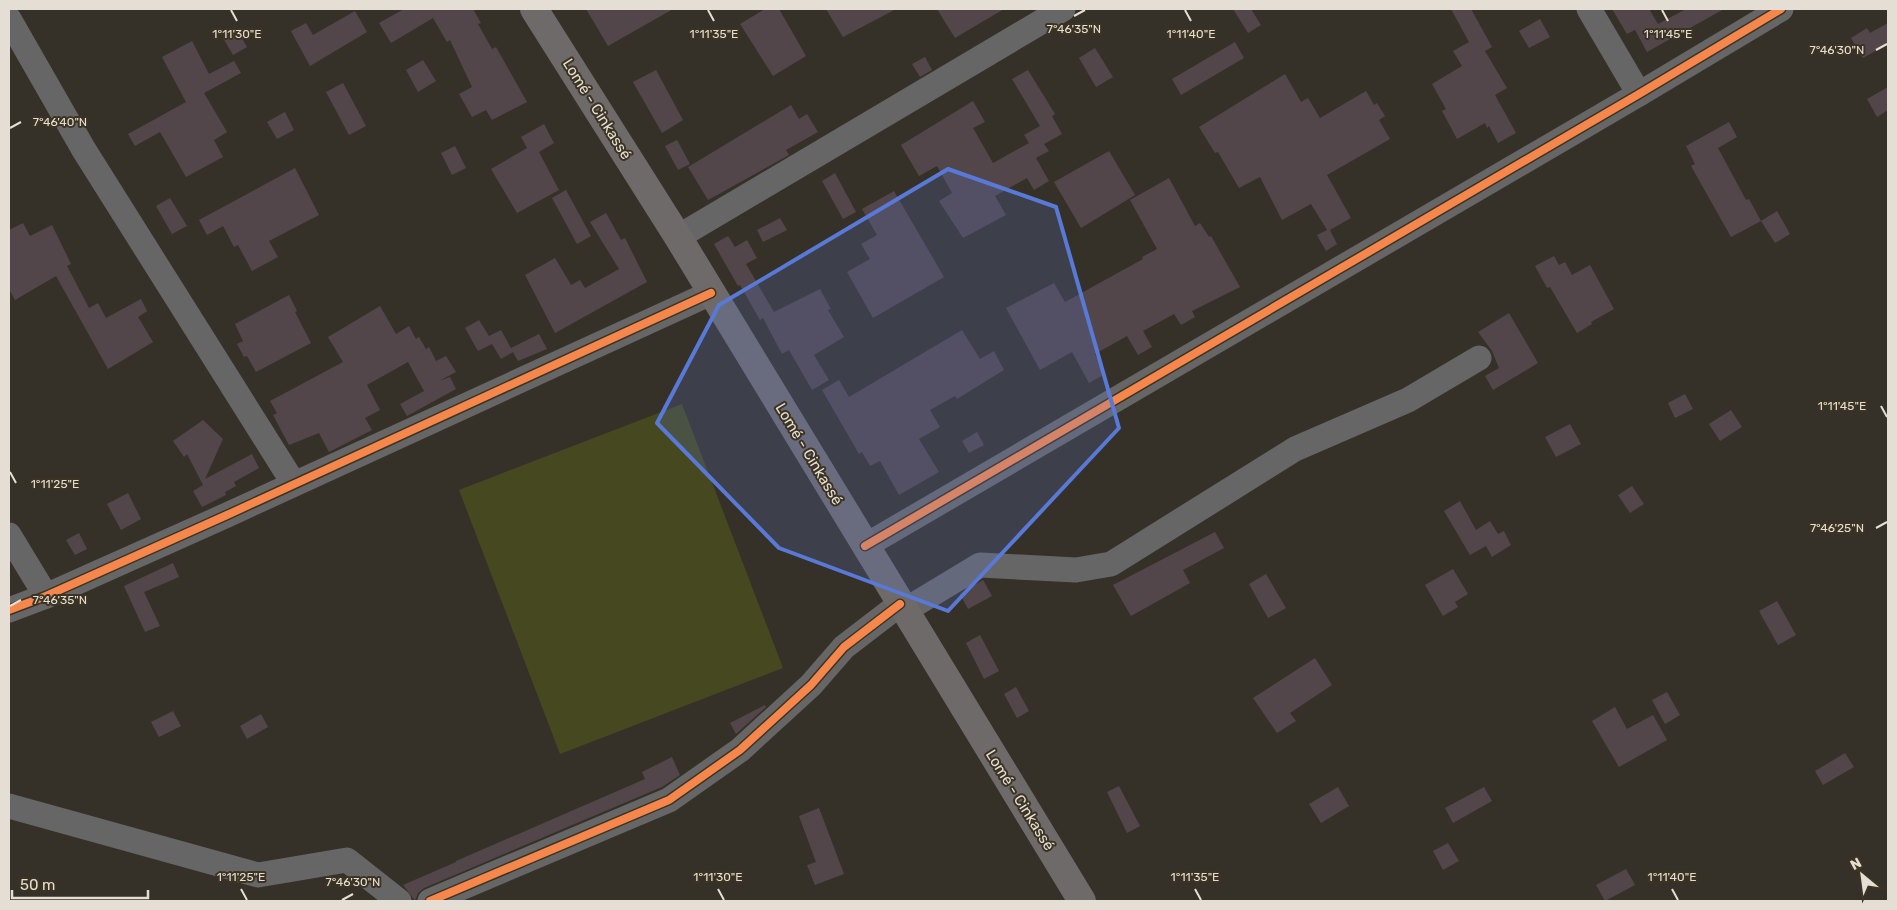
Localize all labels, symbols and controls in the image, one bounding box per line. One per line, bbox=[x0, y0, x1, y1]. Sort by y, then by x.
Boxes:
text: 7°46'35"N bbox=[1047, 22, 1101, 36]
text: 1°11'30"E bbox=[212, 27, 262, 41]
text: 1°11'35"E bbox=[690, 27, 738, 41]
text: 1°11'40"E bbox=[1167, 27, 1215, 41]
text: 1°11'45"E bbox=[1644, 27, 1692, 41]
text: 7°46'30"N bbox=[1810, 43, 1864, 57]
street label: Lomé - Cinkassé bbox=[559, 55, 635, 163]
text: 7°46'40"N bbox=[33, 115, 87, 129]
text: 1°11'45"E bbox=[1818, 399, 1866, 413]
street label: Lomé - Cinkassé bbox=[772, 400, 846, 508]
text: 1°11'25"E bbox=[31, 477, 79, 491]
text: 7°46'25"N bbox=[1810, 521, 1864, 535]
text: 7°46'35"N bbox=[33, 593, 87, 607]
street label: Lomé - Cinkassé bbox=[982, 746, 1058, 854]
north arrow bbox=[1837, 850, 1887, 900]
text: N bbox=[1847, 854, 1864, 874]
scale bar bbox=[12, 868, 149, 900]
text: 1°11'25"E bbox=[217, 870, 265, 884]
text: 1°11'30"E bbox=[693, 870, 743, 884]
text: 1°11'35"E bbox=[1171, 870, 1219, 884]
text: 1°11'40"E bbox=[1648, 870, 1696, 884]
text: 7°46'30"N bbox=[326, 875, 380, 889]
text: 50 m bbox=[20, 876, 55, 894]

